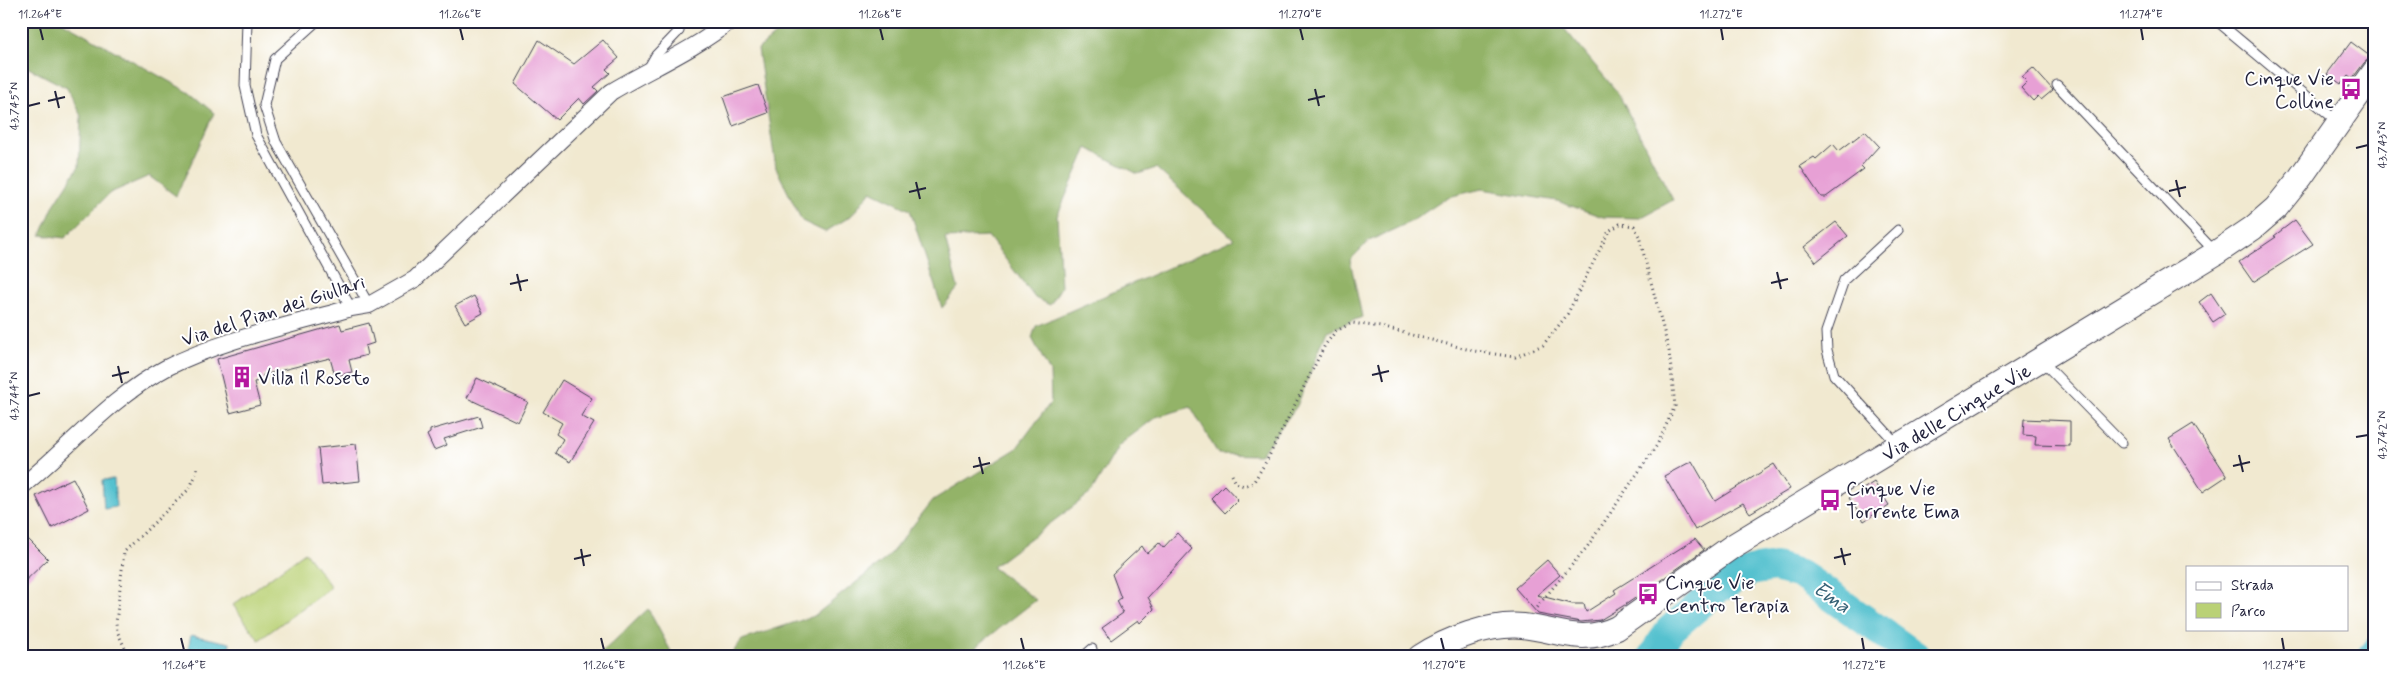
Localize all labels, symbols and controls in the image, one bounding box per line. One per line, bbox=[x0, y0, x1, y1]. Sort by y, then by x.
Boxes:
text: 11.264°E bbox=[18, 7, 62, 23]
text: 11.266°E bbox=[439, 7, 481, 23]
text: 11.268°E bbox=[858, 7, 902, 23]
text: 11.270°E bbox=[1278, 7, 1322, 23]
text: 11.272°E bbox=[1699, 7, 1743, 23]
text: 11.274°E bbox=[2119, 7, 2163, 23]
place label: Cinque Vie Colline bbox=[2244, 66, 2334, 116]
bus stop icon: Cinque Vie Colline bbox=[2338, 76, 2364, 102]
text: 43.745°N bbox=[7, 82, 23, 130]
text: 43.743°N bbox=[2375, 122, 2391, 168]
street label: Via del Pian dei Giullari bbox=[178, 269, 369, 354]
street label: Via delle Cinque Vie bbox=[1877, 358, 2037, 469]
building icon: Villa il Roseto bbox=[229, 364, 255, 390]
place label: Villa il Roseto bbox=[258, 365, 370, 392]
text: 43.744°N bbox=[7, 372, 23, 420]
text: 43.742°N bbox=[2375, 411, 2391, 459]
place label: Cinque Vie Torrente Ema bbox=[1846, 476, 1960, 526]
bus stop icon: Cinque Vie Torrente Ema bbox=[1817, 487, 1843, 513]
legend bbox=[2186, 566, 2348, 630]
place label: Cinque Vie Centro Terapia bbox=[1665, 570, 1790, 620]
water label: Ema bbox=[1807, 575, 1856, 621]
text: Strada bbox=[2231, 576, 2274, 596]
bus stop icon: Cinque Vie Centro Terapia bbox=[1635, 581, 1661, 607]
text: Parco bbox=[2231, 602, 2265, 622]
text: 11.264°E bbox=[162, 658, 206, 674]
text: 11.266°E bbox=[583, 658, 625, 674]
text: 11.268°E bbox=[1002, 658, 1046, 674]
text: 11.270°E bbox=[1422, 658, 1466, 674]
text: 11.272°E bbox=[1842, 658, 1886, 674]
text: 11.274°E bbox=[2262, 658, 2306, 674]

